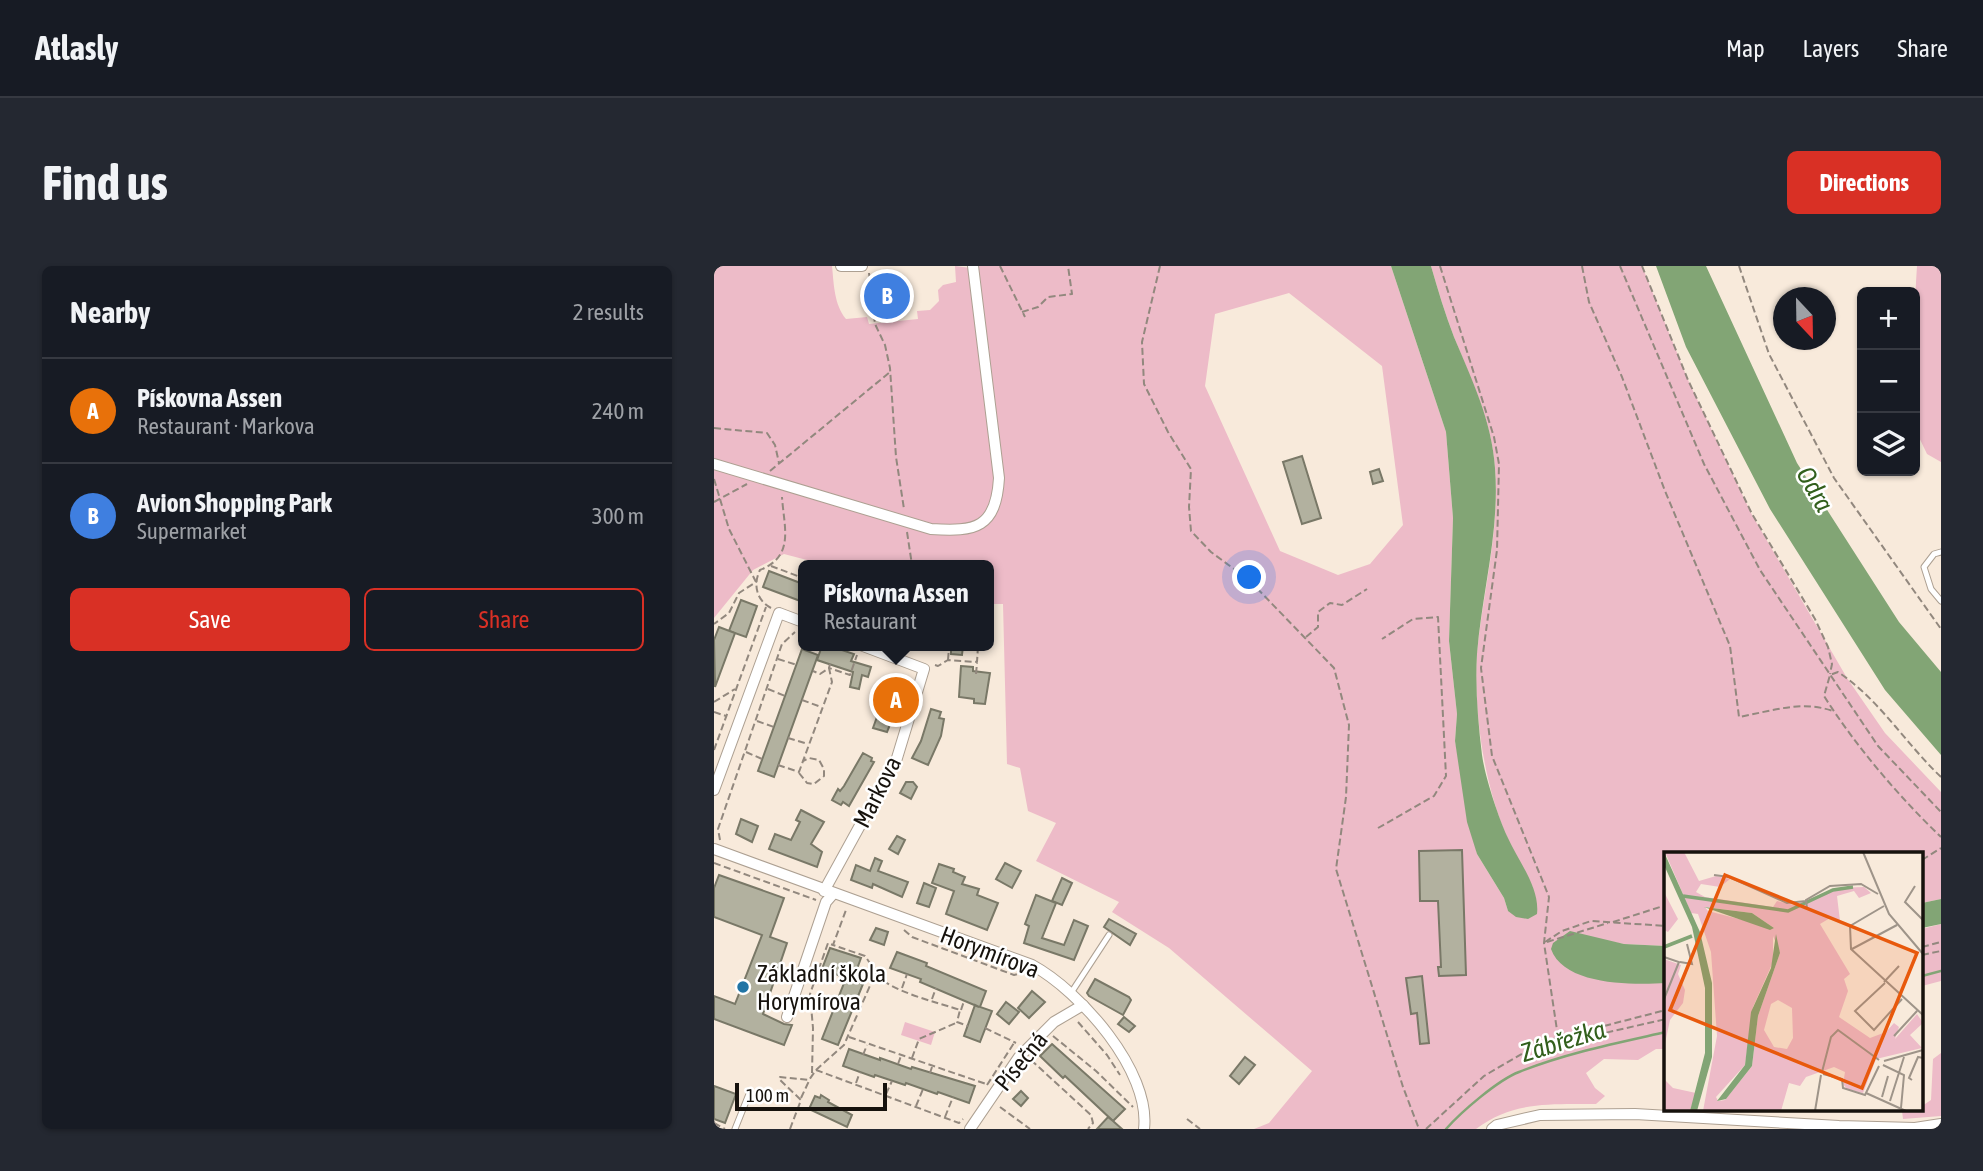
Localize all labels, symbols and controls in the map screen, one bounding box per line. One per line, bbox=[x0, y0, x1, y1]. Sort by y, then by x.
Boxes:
text: Atlasly bbox=[35, 29, 118, 67]
text: Map bbox=[1726, 35, 1765, 62]
text: Layers bbox=[1803, 35, 1859, 62]
text: Share bbox=[1897, 35, 1948, 62]
button: Directions bbox=[1787, 151, 1941, 214]
text: Find us bbox=[42, 154, 168, 210]
pin: B bbox=[864, 270, 910, 322]
north arrow bbox=[1773, 287, 1836, 350]
map controls bbox=[1857, 287, 1920, 476]
button: + bbox=[1857, 287, 1920, 350]
text: Nearby bbox=[70, 295, 150, 329]
text: 2 results bbox=[573, 299, 644, 325]
button: − bbox=[1857, 350, 1920, 413]
text: Pískovna Assen bbox=[137, 383, 282, 413]
text: A bbox=[87, 398, 99, 424]
text: 240 m bbox=[592, 398, 644, 424]
text: Restaurant · Markova bbox=[137, 413, 315, 439]
button: layers bbox=[1857, 413, 1920, 476]
water label: Odra bbox=[1790, 461, 1840, 517]
text: Avion Shopping Park bbox=[137, 488, 332, 518]
text: B bbox=[88, 503, 98, 529]
text: 300 m bbox=[592, 503, 644, 529]
text: Supermarket bbox=[137, 518, 247, 544]
popup bbox=[798, 560, 994, 651]
your location bbox=[1232, 560, 1266, 594]
text: Pískovna Assen bbox=[823, 578, 969, 608]
button: Save bbox=[70, 588, 350, 651]
button: Share bbox=[364, 588, 644, 651]
text: Restaurant bbox=[823, 608, 917, 634]
pin: A bbox=[873, 674, 919, 726]
street label: Markova bbox=[848, 752, 906, 832]
inset map bbox=[1664, 852, 1924, 1112]
street label: Horymírova bbox=[937, 921, 1043, 983]
place label: Základní škola Horymírova bbox=[757, 960, 886, 1015]
marker: Základní škola Horymírova bbox=[735, 979, 751, 995]
water label: Zábřežka bbox=[1517, 1014, 1609, 1068]
street label: Písečná bbox=[989, 1026, 1053, 1096]
scale bar bbox=[735, 1080, 887, 1112]
text: 100 m bbox=[746, 1084, 789, 1106]

